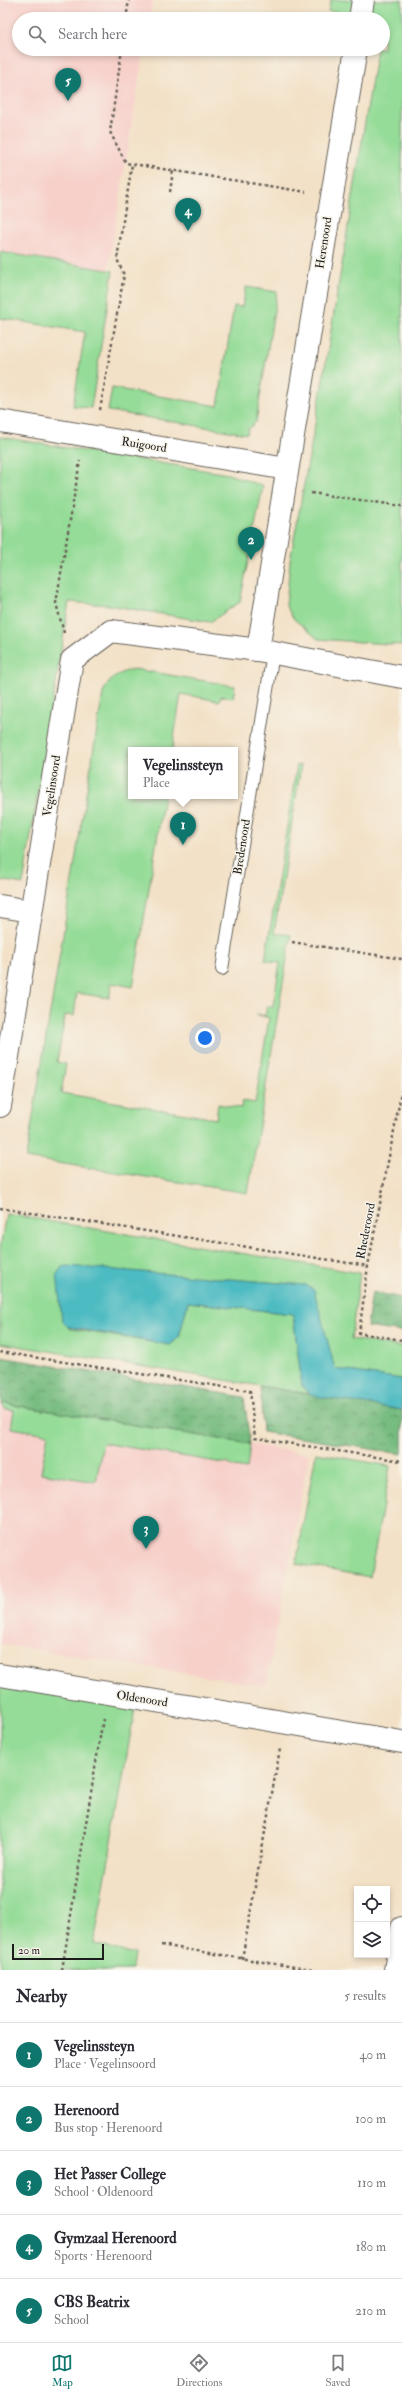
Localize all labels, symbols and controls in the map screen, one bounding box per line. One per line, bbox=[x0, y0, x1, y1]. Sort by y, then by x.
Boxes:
search box bbox=[12, 12, 390, 56]
icon: search bbox=[26, 23, 48, 45]
text: Search here bbox=[58, 25, 127, 44]
pin: 5 bbox=[55, 68, 81, 101]
pin: 4 bbox=[175, 198, 201, 231]
street label: Herenoord bbox=[313, 216, 336, 270]
street label: Ruigoord bbox=[120, 434, 168, 456]
pin: 2 bbox=[238, 527, 264, 560]
popup bbox=[128, 747, 238, 799]
street label: Vegelinsoord bbox=[40, 754, 64, 818]
text: Vegelinssteyn bbox=[143, 756, 223, 775]
text: Place bbox=[143, 775, 170, 791]
pin: 1 bbox=[170, 812, 196, 845]
street label: Bredenoord bbox=[230, 818, 254, 876]
your location bbox=[195, 1028, 215, 1048]
street label: Rhederoord bbox=[353, 1201, 379, 1260]
pin: 3 bbox=[133, 1516, 159, 1549]
street label: Oldenoord bbox=[115, 1688, 169, 1710]
map controls bbox=[354, 1886, 390, 1958]
button: locate bbox=[354, 1886, 390, 1922]
button: layers bbox=[354, 1922, 390, 1958]
scale bar bbox=[12, 1942, 104, 1961]
text: 20 m bbox=[18, 1944, 40, 1957]
text: Nearby bbox=[16, 1986, 67, 2007]
text: 5 results bbox=[344, 1988, 386, 2004]
text: Vegelinssteyn bbox=[54, 2037, 135, 2056]
text: 1 bbox=[27, 2047, 31, 2063]
text: 40 m bbox=[360, 2047, 386, 2063]
text: Place · Vegelinsoord bbox=[54, 2056, 156, 2072]
text: Herenoord bbox=[54, 2101, 119, 2120]
text: 2 bbox=[26, 2111, 32, 2127]
text: 100 m bbox=[355, 2111, 386, 2127]
text: Bus stop · Herenoord bbox=[54, 2120, 162, 2136]
text: Het Passer College bbox=[54, 2165, 166, 2184]
text: 3 bbox=[27, 2175, 32, 2191]
text: 110 m bbox=[357, 2175, 386, 2191]
text: School · Oldenoord bbox=[54, 2184, 153, 2200]
text: Gymzaal Herenoord bbox=[54, 2229, 177, 2248]
text: 4 bbox=[25, 2239, 33, 2255]
text: 180 m bbox=[356, 2239, 386, 2255]
text: Sports · Herenoord bbox=[54, 2248, 152, 2264]
text: CBS Beatrix bbox=[54, 2293, 130, 2312]
text: 5 bbox=[26, 2303, 32, 2319]
text: 210 m bbox=[355, 2303, 386, 2319]
text: School bbox=[54, 2312, 89, 2328]
tab: Map bbox=[51, 2352, 73, 2389]
tab: Directions bbox=[176, 2352, 223, 2389]
tab: Saved bbox=[325, 2352, 351, 2389]

